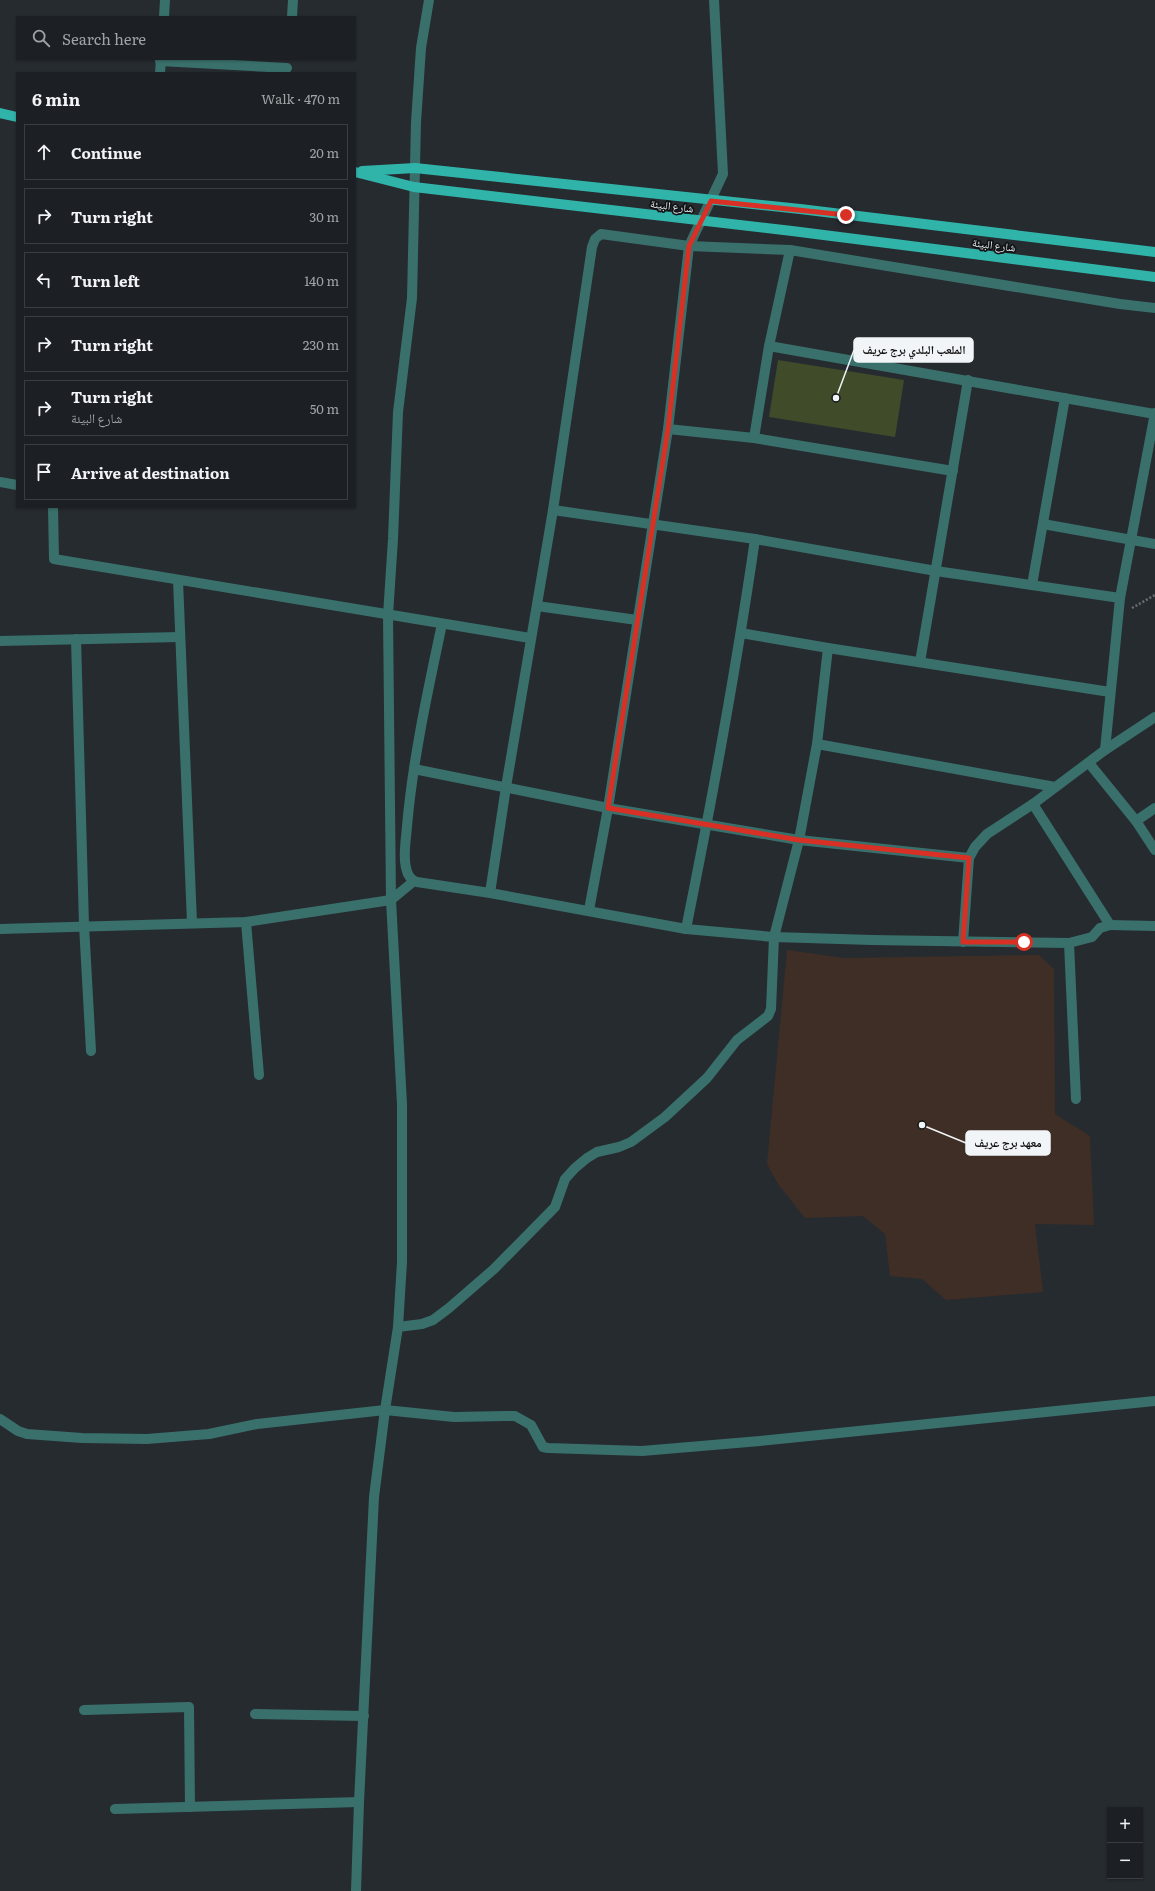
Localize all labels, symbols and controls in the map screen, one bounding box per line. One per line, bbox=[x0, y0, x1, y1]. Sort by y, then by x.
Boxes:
search box bbox=[16, 16, 356, 60]
icon: search bbox=[30, 27, 52, 49]
text: Search here bbox=[62, 27, 146, 50]
text: 6 min bbox=[32, 86, 80, 111]
text: Walk · 470 m bbox=[261, 89, 340, 108]
icon: ahead bbox=[33, 141, 55, 163]
text: Continue bbox=[71, 141, 141, 164]
text: 20 m bbox=[310, 143, 339, 162]
street label: شارع البيئة bbox=[649, 194, 695, 216]
icon: right bbox=[33, 205, 55, 227]
text: Turn right bbox=[71, 205, 153, 228]
route end bbox=[837, 206, 855, 224]
text: 30 m bbox=[309, 207, 339, 226]
street label: شارع البيئة bbox=[971, 233, 1017, 255]
icon: left bbox=[33, 269, 55, 291]
text: Turn left bbox=[71, 269, 140, 292]
text: 140 m bbox=[304, 271, 339, 290]
icon: right bbox=[33, 333, 55, 355]
text: Turn right bbox=[71, 333, 153, 356]
text: 230 m bbox=[303, 335, 339, 354]
callout: الملعب البلدي برج عريف bbox=[854, 338, 973, 362]
text: الملعب البلدي برج عريف bbox=[862, 340, 966, 360]
text: Turn right bbox=[71, 385, 153, 408]
icon: right bbox=[33, 397, 55, 419]
text: 50 m bbox=[310, 399, 339, 418]
text: شارع البيئة bbox=[71, 408, 122, 427]
icon: arrive bbox=[33, 461, 55, 483]
text: Arrive at destination bbox=[71, 461, 230, 484]
route start bbox=[1015, 933, 1033, 951]
callout: معهد برج عريف bbox=[966, 1131, 1050, 1155]
text: معهد برج عريف bbox=[974, 1133, 1042, 1151]
map controls bbox=[1107, 1807, 1143, 1879]
button: + bbox=[1107, 1807, 1143, 1843]
button: − bbox=[1107, 1843, 1143, 1879]

